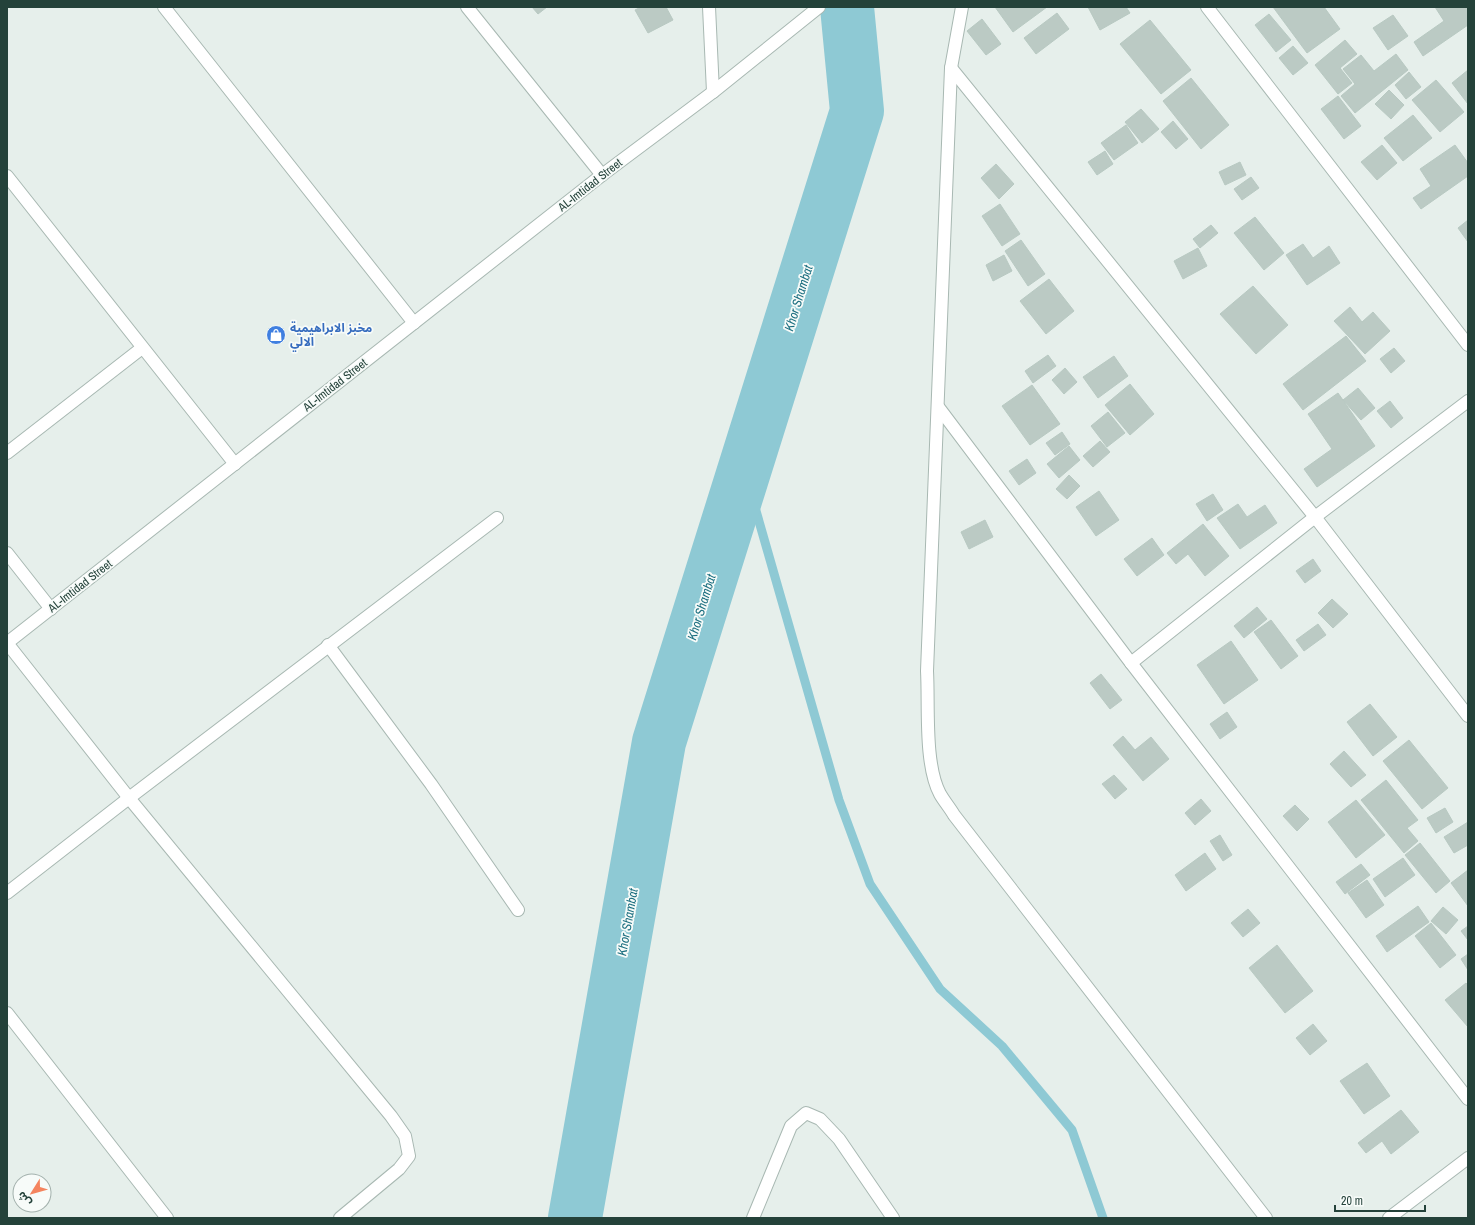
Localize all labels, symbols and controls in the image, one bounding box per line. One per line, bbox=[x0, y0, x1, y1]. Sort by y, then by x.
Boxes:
street label: AL-Imtidad Street bbox=[554, 155, 626, 216]
water label: Khor Shambat bbox=[780, 262, 817, 333]
place label: مخبز الابراهيمية الالي bbox=[290, 320, 372, 352]
shop icon: مخبز الابراهيمية الالي bbox=[265, 324, 287, 346]
street label: AL-Imtidad Street bbox=[299, 355, 371, 416]
street label: AL-Imtidad Street bbox=[44, 556, 116, 617]
water label: Khor Shambat bbox=[683, 571, 720, 642]
water label: Khor Shambat bbox=[613, 886, 642, 957]
north arrow bbox=[12, 1173, 52, 1213]
scale bar bbox=[1335, 1187, 1425, 1213]
text: ش bbox=[14, 1189, 34, 1209]
text: 20 m bbox=[1341, 1193, 1363, 1209]

